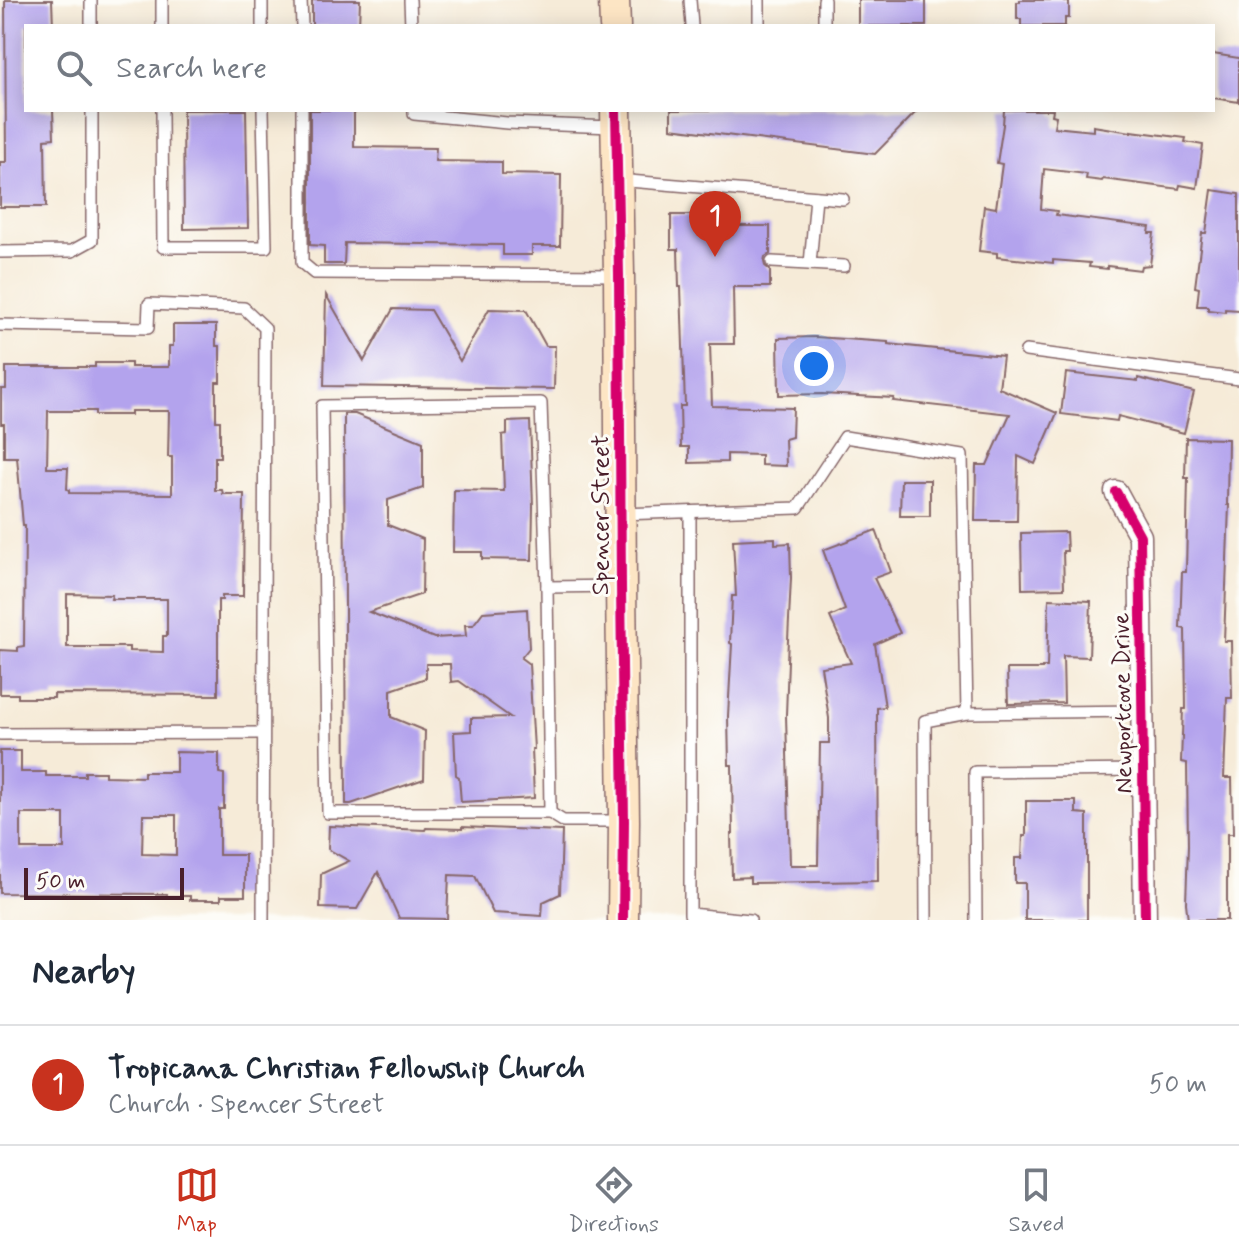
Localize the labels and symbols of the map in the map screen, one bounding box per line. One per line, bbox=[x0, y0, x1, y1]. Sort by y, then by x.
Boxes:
pin: 1 bbox=[689, 191, 741, 257]
your location bbox=[794, 346, 834, 386]
street label: Spencer Street bbox=[586, 435, 617, 595]
street label: Newportcove Drive bbox=[1106, 612, 1141, 794]
scale bar bbox=[24, 864, 184, 900]

